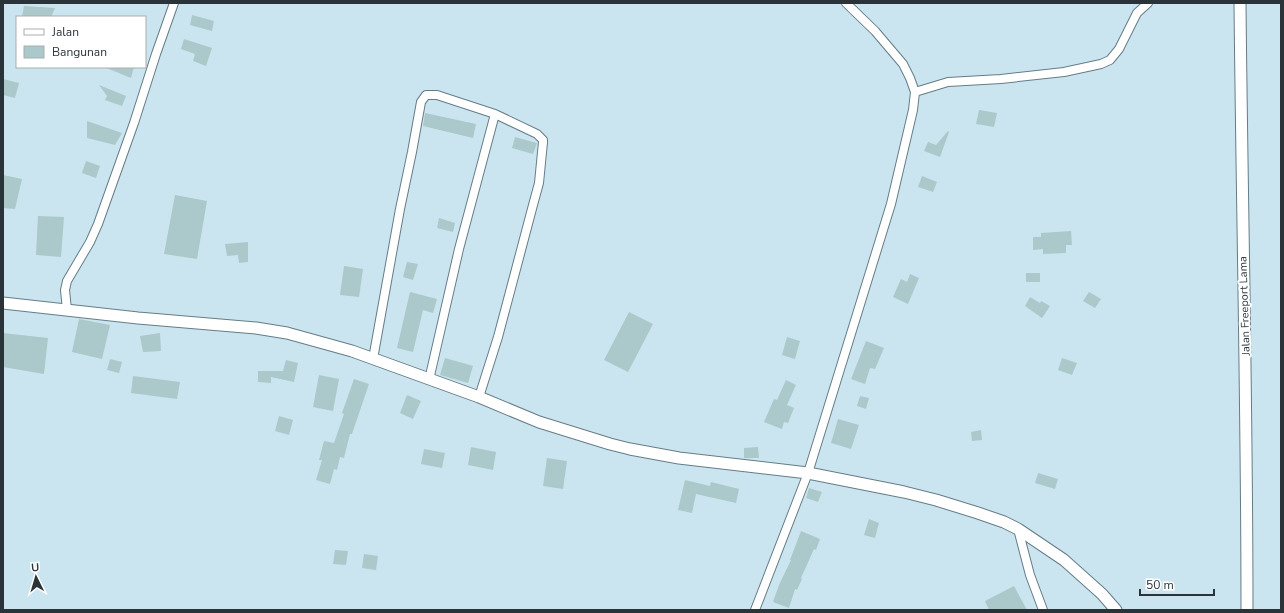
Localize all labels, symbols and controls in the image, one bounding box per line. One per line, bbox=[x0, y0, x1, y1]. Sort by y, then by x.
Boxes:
legend bbox=[16, 16, 146, 68]
text: Jalan bbox=[51, 24, 79, 40]
text: Bangunan bbox=[52, 44, 107, 60]
street label: Jalan Freeport Lama bbox=[1235, 256, 1254, 357]
north arrow bbox=[16, 557, 56, 597]
text: U bbox=[30, 560, 40, 575]
scale bar bbox=[1140, 571, 1214, 597]
text: 50 m bbox=[1146, 577, 1174, 593]

